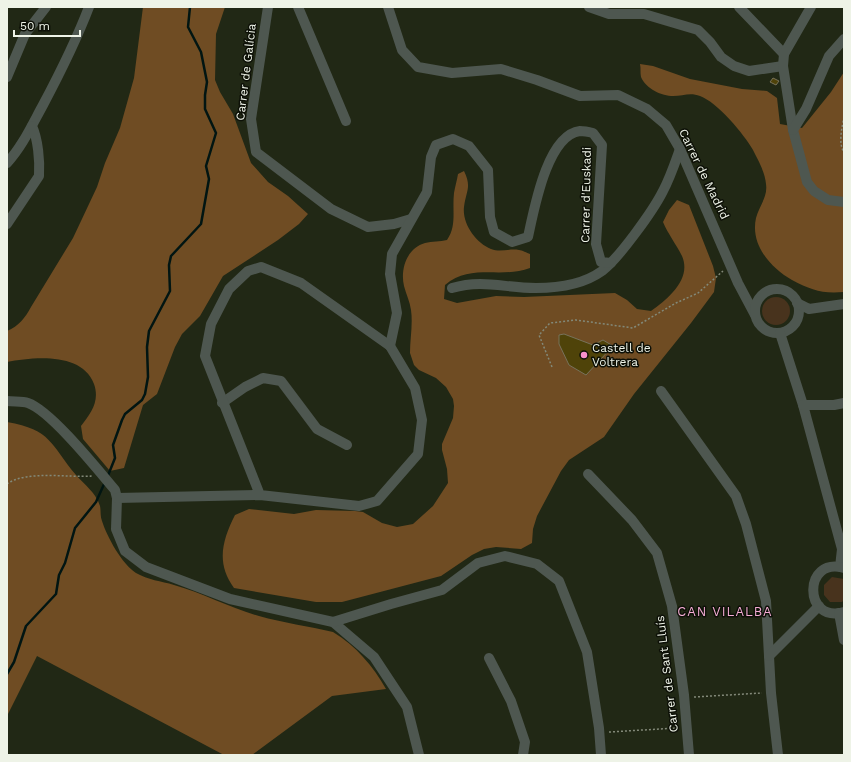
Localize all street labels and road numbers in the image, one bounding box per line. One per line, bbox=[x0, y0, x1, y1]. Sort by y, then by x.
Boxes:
street label: Carrer de Galícia bbox=[233, 22, 259, 121]
street label: Carrer de Madrid bbox=[676, 126, 732, 222]
street label: Carrer d'Euskadi bbox=[578, 147, 594, 243]
street label: Carrer de Sant Lluís bbox=[653, 615, 681, 733]

